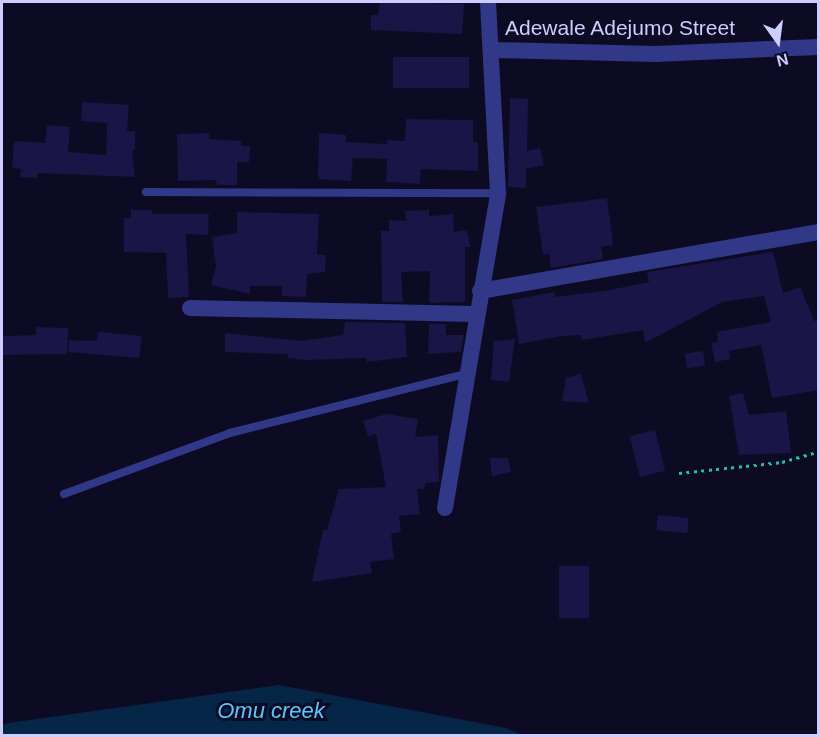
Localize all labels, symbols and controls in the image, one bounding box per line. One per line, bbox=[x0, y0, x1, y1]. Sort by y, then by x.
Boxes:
north arrow bbox=[748, 12, 808, 72]
street label: Adewale Adejumo Street bbox=[504, 15, 736, 41]
text: N bbox=[775, 50, 790, 70]
water label: Omu creek bbox=[217, 698, 325, 724]

